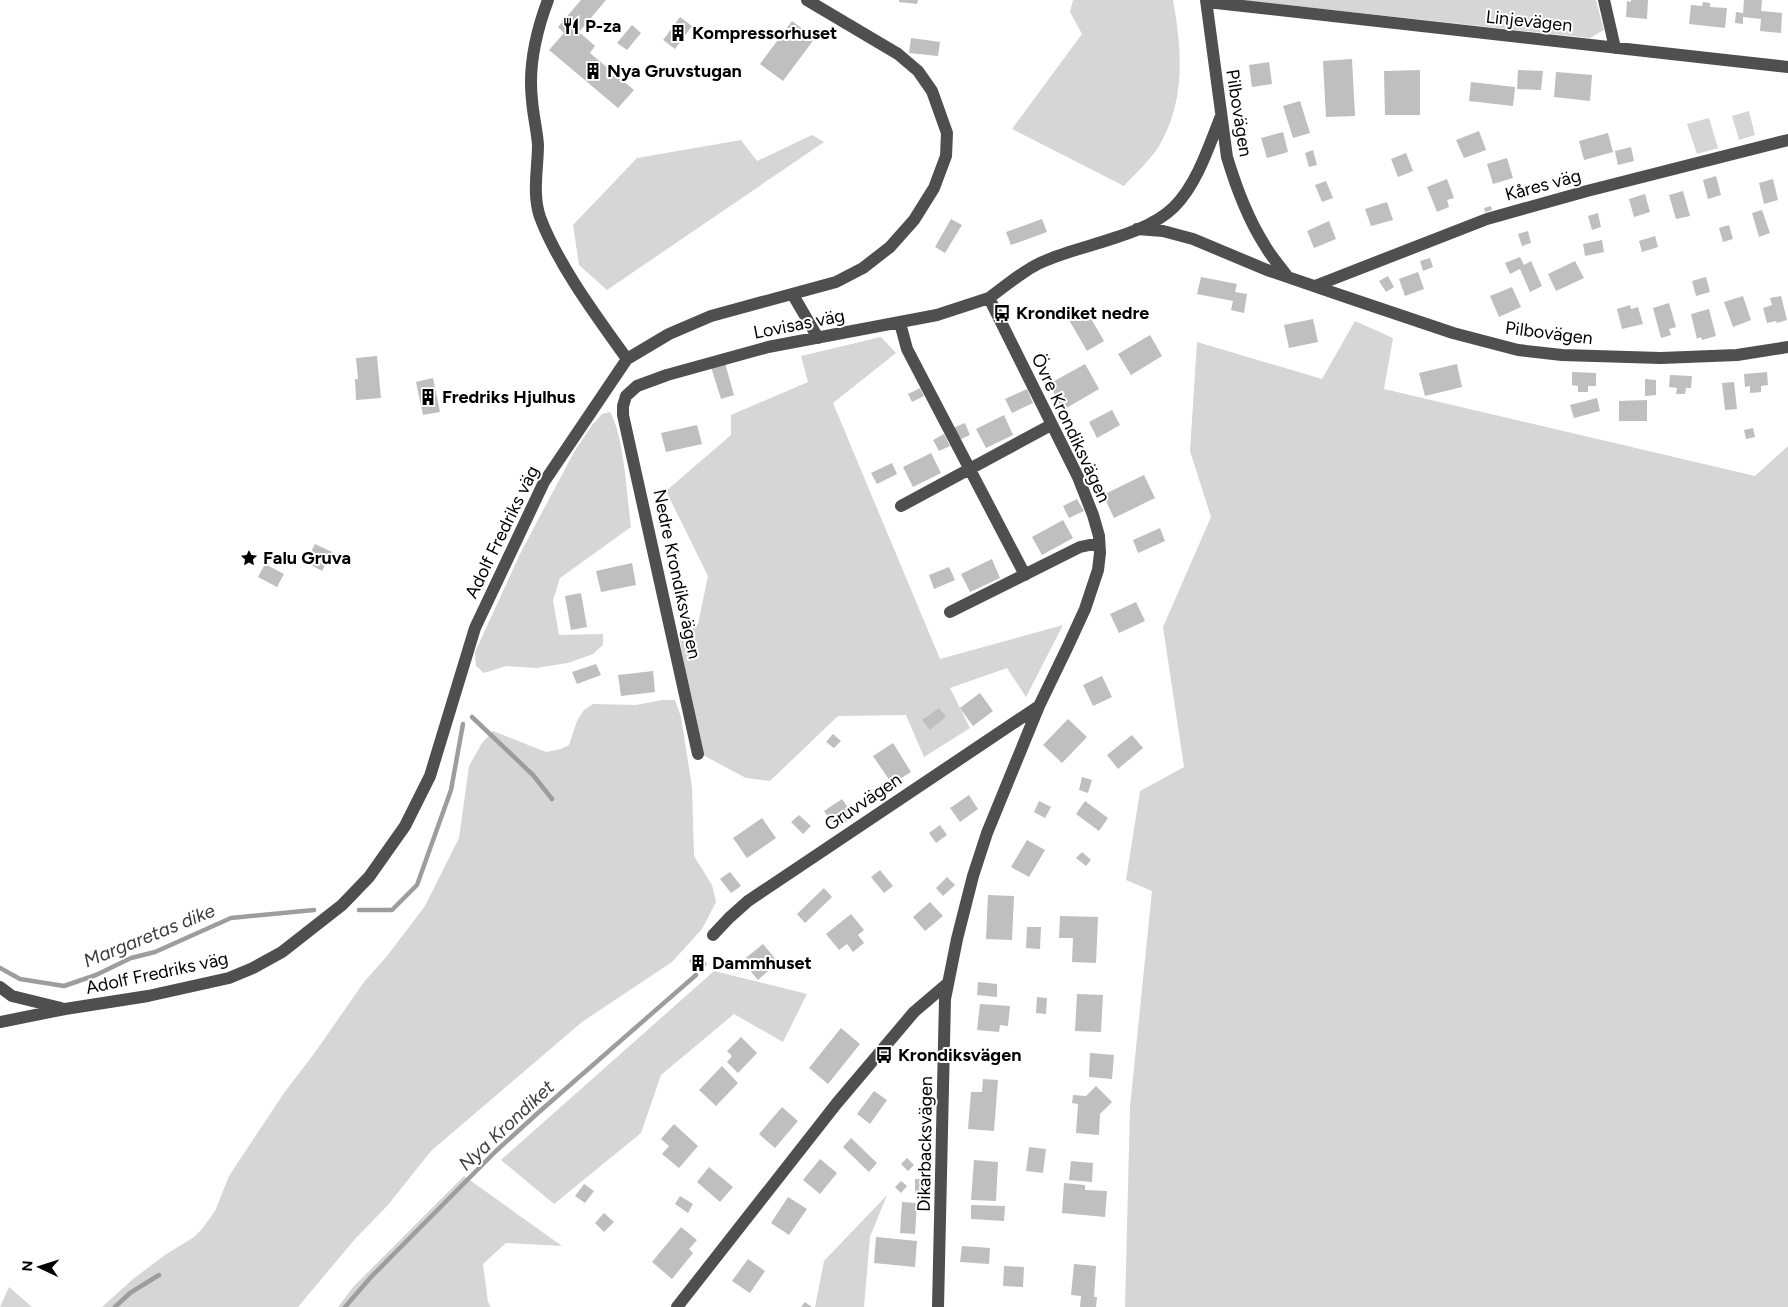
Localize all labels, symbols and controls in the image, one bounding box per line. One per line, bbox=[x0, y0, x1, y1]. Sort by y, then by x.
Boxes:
street label: Linjevägen bbox=[1485, 6, 1573, 36]
place label: P-za bbox=[585, 15, 621, 37]
restaurant icon: P-za bbox=[561, 16, 581, 36]
place label: Kompressorhuset bbox=[692, 22, 837, 44]
building icon: Kompressorhuset bbox=[668, 23, 688, 43]
place label: Nya Gruvstugan bbox=[607, 60, 742, 82]
building icon: Nya Gruvstugan bbox=[583, 61, 603, 81]
street label: Pilbovägen bbox=[1221, 68, 1257, 158]
street label: Kåres väg bbox=[1503, 164, 1583, 206]
place label: Krondiket nedre bbox=[1016, 302, 1149, 324]
bus stop icon: Krondiket nedre bbox=[992, 303, 1012, 323]
street label: Lovisas väg bbox=[751, 304, 847, 344]
street label: Pilbovägen bbox=[1504, 317, 1594, 349]
street label: Övre Krondiksvägen bbox=[1027, 350, 1115, 506]
place label: Fredriks Hjulhus bbox=[442, 386, 576, 408]
building icon: Fredriks Hjulhus bbox=[418, 387, 438, 407]
street label: Adolf Fredriks väg bbox=[460, 462, 544, 602]
street label: Nedre Krondiksvägen bbox=[648, 487, 706, 661]
place label: Falu Gruva bbox=[263, 547, 351, 569]
place icon: Falu Gruva bbox=[239, 548, 259, 568]
street label: Gruvvägen bbox=[820, 768, 906, 836]
water label: Margaretas dike bbox=[80, 898, 219, 972]
street label: Adolf Fredriks väg bbox=[84, 947, 230, 999]
place label: Dammhuset bbox=[712, 952, 812, 974]
building icon: Dammhuset bbox=[688, 953, 708, 973]
place label: Krondiksvägen bbox=[898, 1044, 1021, 1066]
bus stop icon: Krondiksvägen bbox=[874, 1045, 894, 1065]
water label: Nya Krondiket bbox=[454, 1075, 559, 1175]
street label: Dikarbacksvägen bbox=[913, 1076, 937, 1212]
north arrow bbox=[15, 1242, 65, 1292]
text: N bbox=[19, 1260, 36, 1272]

